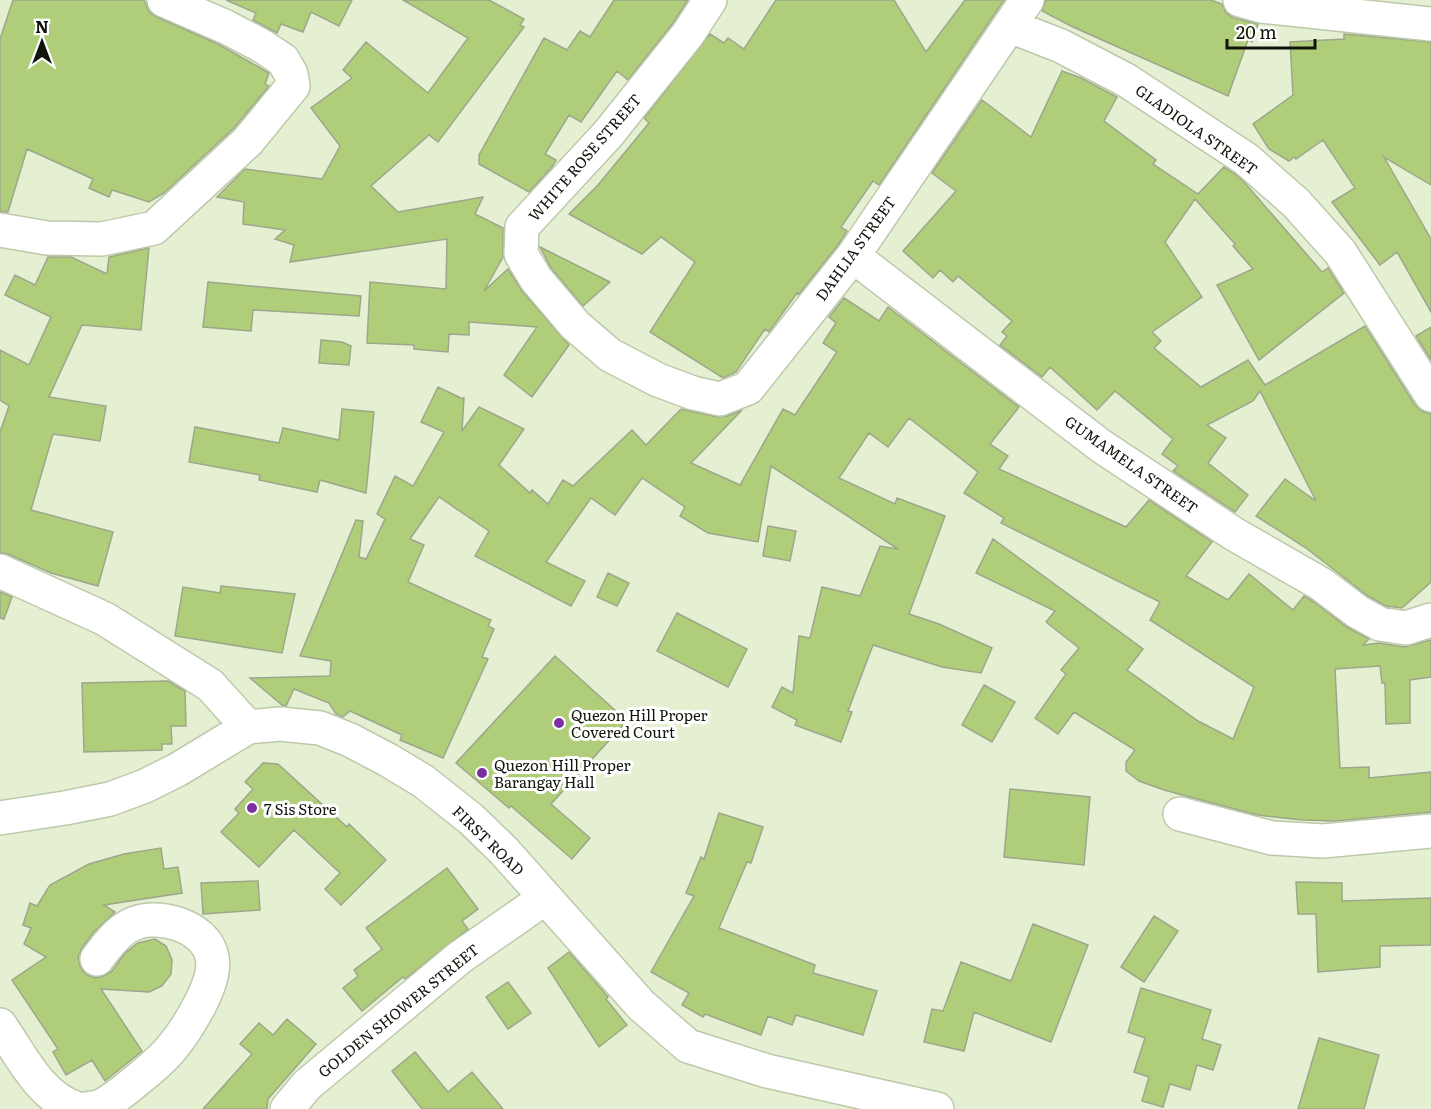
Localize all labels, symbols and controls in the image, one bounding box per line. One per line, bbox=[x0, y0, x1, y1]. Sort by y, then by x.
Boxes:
north arrow bbox=[12, 12, 72, 72]
scale bar bbox=[1227, 12, 1316, 50]
text: N bbox=[35, 14, 49, 38]
text: 20 m bbox=[1236, 18, 1277, 45]
street label: GLADIOLA STREET bbox=[1131, 78, 1263, 180]
street label: WHITE ROSE STREET bbox=[522, 88, 646, 226]
street label: DAHLIA STREET bbox=[809, 191, 901, 305]
street label: GUMAMELA STREET bbox=[1061, 409, 1203, 519]
place label: Quezon Hill Proper Covered Court bbox=[571, 703, 708, 743]
marker: Quezon Hill Proper Covered Court bbox=[552, 716, 566, 730]
place label: Quezon Hill Proper Barangay Hall bbox=[494, 753, 631, 793]
marker: Quezon Hill Proper Barangay Hall bbox=[475, 766, 489, 780]
place label: 7 Sis Store bbox=[264, 797, 337, 820]
street label: FIRST ROAD bbox=[448, 800, 530, 880]
marker: 7 Sis Store bbox=[245, 801, 259, 815]
street label: GOLDEN SHOWER STREET bbox=[312, 938, 484, 1082]

